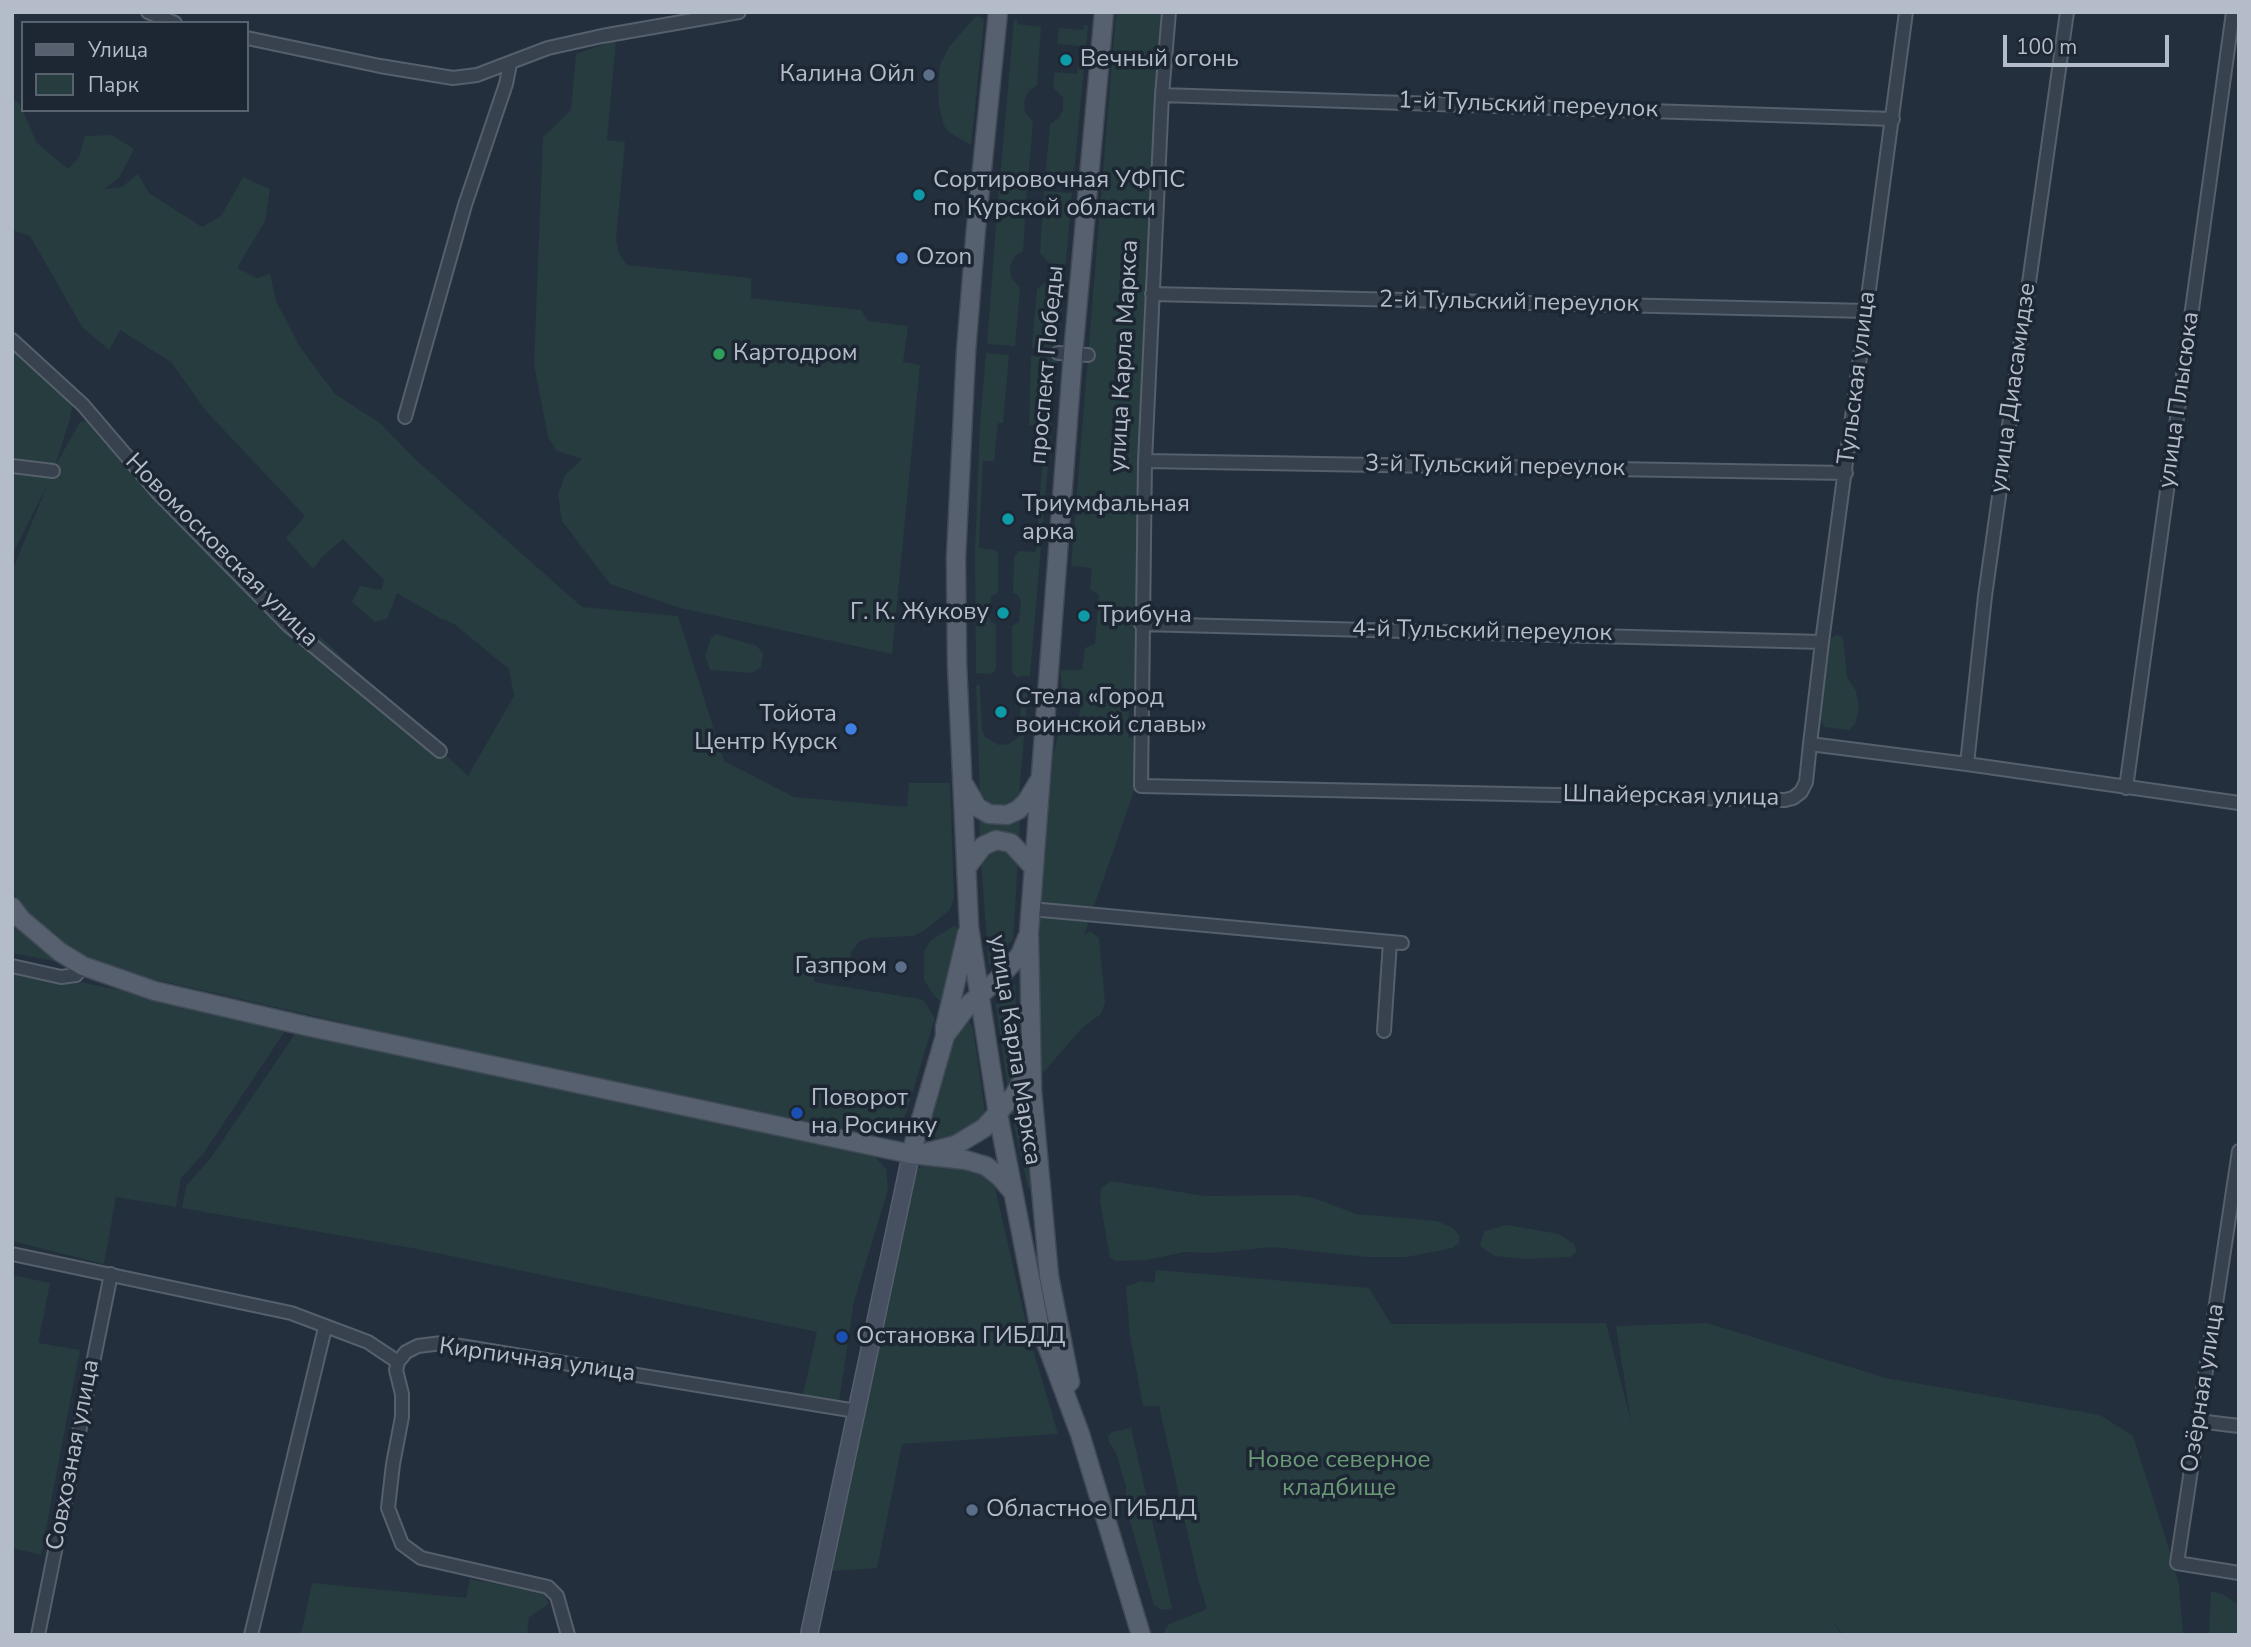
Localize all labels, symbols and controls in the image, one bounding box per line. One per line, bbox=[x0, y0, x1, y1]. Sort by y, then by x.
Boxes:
legend bbox=[21, 21, 248, 112]
scale bar bbox=[2006, 21, 2172, 65]
text: 100 m bbox=[2016, 33, 2077, 61]
text: Улица bbox=[88, 36, 148, 64]
place label: Вечный огонь bbox=[1080, 46, 1239, 74]
marker: Вечный огонь bbox=[1058, 52, 1074, 68]
place label: Калина Ойл bbox=[779, 61, 915, 89]
marker: Калина Ойл bbox=[921, 67, 937, 83]
text: Парк bbox=[88, 71, 139, 99]
street label: 1-й Тульский переулок bbox=[1398, 87, 1658, 125]
place label: Сортировочная УФПС по Курской области bbox=[933, 167, 1185, 223]
marker: Сортировочная УФПС по Курской области bbox=[911, 187, 927, 203]
street label: улица Карла Маркса bbox=[1105, 239, 1145, 473]
place label: Ozon bbox=[916, 244, 972, 272]
marker: Ozon bbox=[894, 250, 910, 266]
street label: проспект Победы bbox=[1025, 264, 1071, 466]
street label: улица Диасамидзе bbox=[1985, 281, 2043, 495]
street label: 2-й Тульский переулок bbox=[1379, 286, 1639, 320]
street label: Тульская улица bbox=[1833, 290, 1883, 466]
street label: улица Плысюка bbox=[2153, 310, 2207, 490]
place label: Картодром bbox=[733, 340, 858, 368]
marker: Картодром bbox=[711, 346, 727, 362]
street label: Новомосковская улица bbox=[118, 448, 324, 654]
street label: 3-й Тульский переулок bbox=[1365, 450, 1625, 484]
place label: Триумфальная арка bbox=[1022, 491, 1190, 547]
marker: Триумфальная арка bbox=[1000, 511, 1016, 527]
place label: Г. К. Жукову bbox=[850, 599, 989, 627]
place label: Трибуна bbox=[1098, 602, 1192, 630]
marker: Г. К. Жукову bbox=[995, 605, 1011, 621]
marker: Трибуна bbox=[1076, 608, 1092, 624]
street label: 4-й Тульский переулок bbox=[1352, 615, 1612, 649]
place label: Стела «Город воинской славы» bbox=[1015, 684, 1207, 740]
place label: Тойота Центр Курск bbox=[694, 701, 837, 757]
marker: Стела «Город воинской славы» bbox=[993, 704, 1009, 720]
marker: Тойота Центр Курск bbox=[843, 721, 859, 737]
street label: Шпайерская улица bbox=[1563, 781, 1779, 813]
street label: улица Карла Маркса bbox=[982, 933, 1046, 1167]
place label: Газпром bbox=[795, 953, 887, 981]
marker: Газпром bbox=[893, 959, 909, 975]
place label: Поворот на Росинку bbox=[811, 1085, 937, 1141]
marker: Поворот на Росинку bbox=[789, 1105, 805, 1121]
street label: Озёрная улица bbox=[2176, 1301, 2232, 1475]
place label: Остановка ГИБДД bbox=[856, 1323, 1065, 1351]
marker: Остановка ГИБДД bbox=[834, 1329, 850, 1345]
street label: Кирпичная улица bbox=[437, 1333, 637, 1389]
street label: Совхозная улица bbox=[41, 1357, 107, 1553]
park label: Новое северное кладбище bbox=[1247, 1447, 1431, 1503]
place label: Областное ГИБДД bbox=[986, 1496, 1197, 1524]
marker: Областное ГИБДД bbox=[964, 1502, 980, 1518]

